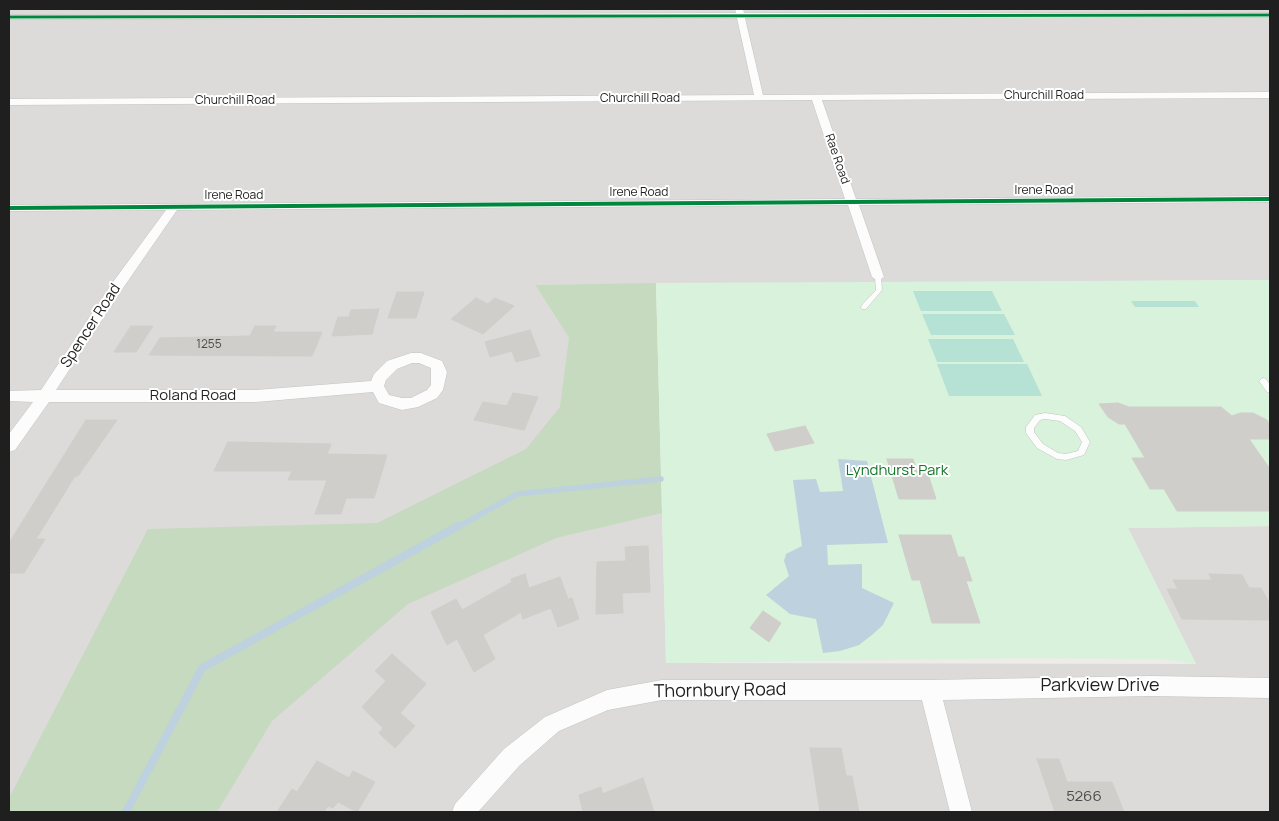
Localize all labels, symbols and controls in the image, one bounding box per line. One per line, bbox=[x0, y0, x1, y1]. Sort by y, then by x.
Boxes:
street label: Churchill Road bbox=[1004, 89, 1084, 103]
street label: Churchill Road bbox=[600, 92, 680, 106]
street label: Churchill Road bbox=[195, 94, 275, 108]
street label: Rae Road bbox=[822, 132, 852, 186]
street label: Irene Road bbox=[1015, 184, 1073, 198]
street label: Irene Road bbox=[610, 186, 668, 200]
street label: Irene Road bbox=[205, 189, 263, 203]
street label: Spencer Road bbox=[57, 281, 125, 371]
house number: 1255 bbox=[196, 338, 222, 352]
street label: Roland Road bbox=[150, 387, 236, 405]
park label: Lyndhurst Park bbox=[846, 462, 948, 480]
street label: Parkview Drive bbox=[1041, 675, 1159, 697]
street label: Thornbury Road bbox=[653, 679, 787, 703]
house number: 5266 bbox=[1066, 788, 1102, 806]

